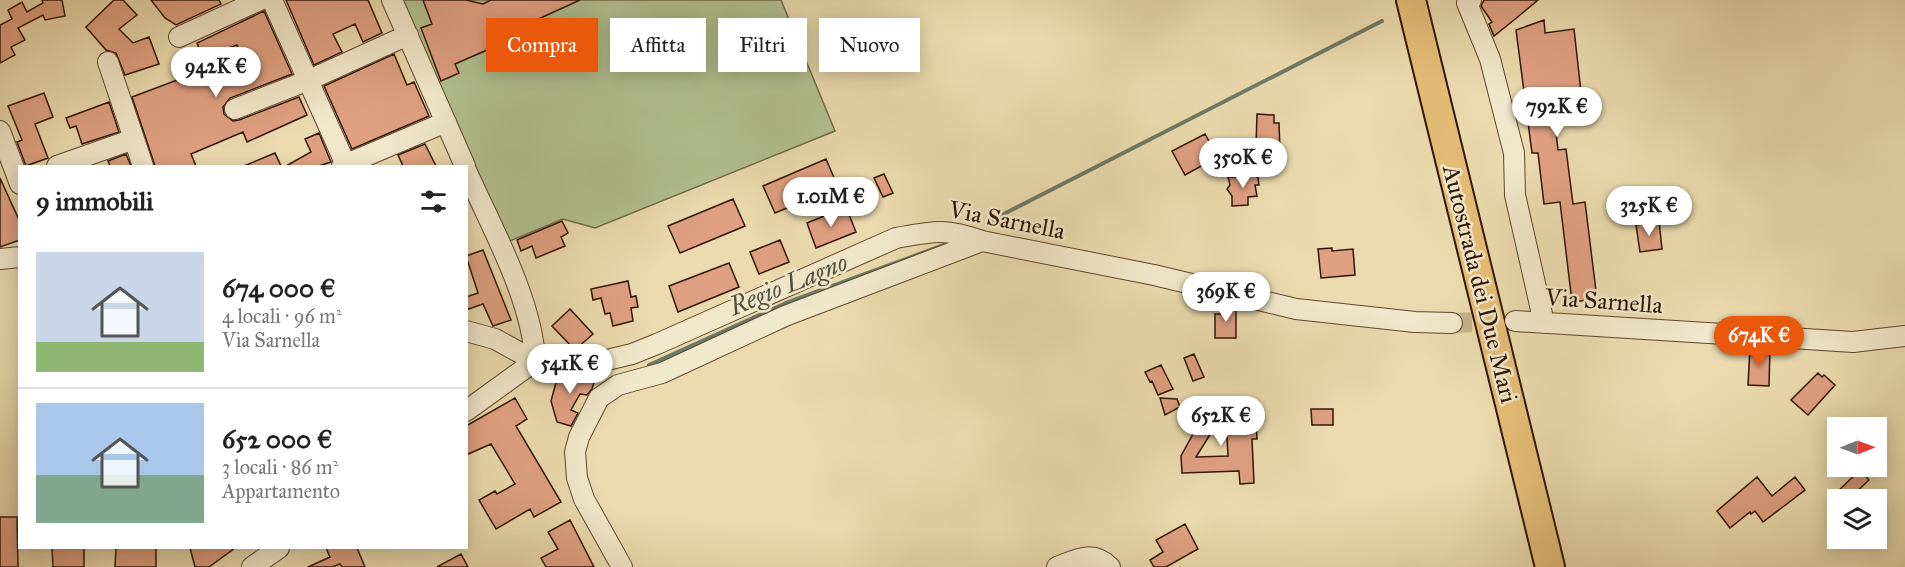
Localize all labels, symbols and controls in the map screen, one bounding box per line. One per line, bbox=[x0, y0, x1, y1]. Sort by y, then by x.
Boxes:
chip: Compra bbox=[486, 18, 598, 72]
chip: Affitta bbox=[610, 18, 706, 72]
chip: Filtri bbox=[718, 18, 807, 72]
chip: Nuovo bbox=[819, 18, 920, 72]
pin: 942K € bbox=[167, 47, 265, 98]
text: 942K € bbox=[185, 54, 247, 78]
pin: 792K € bbox=[1508, 87, 1606, 138]
text: 792K € bbox=[1526, 94, 1588, 118]
pin: 350K € bbox=[1194, 138, 1292, 189]
text: 350K € bbox=[1213, 145, 1273, 169]
street label: Autostrada dei Due Mari bbox=[1436, 161, 1524, 407]
pin: 1.01M € bbox=[776, 177, 886, 228]
text: 1.01M € bbox=[797, 184, 865, 208]
text: 9 immobili bbox=[36, 185, 153, 217]
icon: filters bbox=[417, 185, 450, 218]
pin: 325K € bbox=[1600, 186, 1698, 237]
text: 325K € bbox=[1620, 193, 1678, 217]
street label: Via Sarnella bbox=[945, 194, 1068, 246]
water label: Regio Lagno bbox=[723, 246, 852, 323]
text: 674 000 € bbox=[222, 272, 335, 304]
pin: 369K € bbox=[1177, 272, 1275, 323]
icon: home bbox=[84, 276, 156, 348]
text: 369K € bbox=[1196, 279, 1256, 303]
street label: Via Sarnella bbox=[1543, 282, 1665, 320]
text: 4 locali · 96 m² bbox=[222, 304, 342, 328]
pin: 674K € bbox=[1710, 316, 1808, 367]
text: 674K € bbox=[1728, 323, 1790, 347]
text: Via Sarnella bbox=[222, 328, 320, 352]
pin: 541K € bbox=[521, 344, 619, 395]
text: 541K € bbox=[541, 351, 599, 375]
pin: 652K € bbox=[1172, 396, 1270, 447]
text: 652K € bbox=[1191, 403, 1251, 427]
north arrow bbox=[1827, 417, 1887, 477]
map controls bbox=[1827, 417, 1887, 549]
text: 652 000 € bbox=[222, 423, 333, 455]
icon: home bbox=[84, 427, 156, 499]
text: 3 locali · 86 m² bbox=[222, 455, 338, 479]
text: Appartamento bbox=[222, 479, 340, 503]
button: layers bbox=[1827, 489, 1887, 549]

